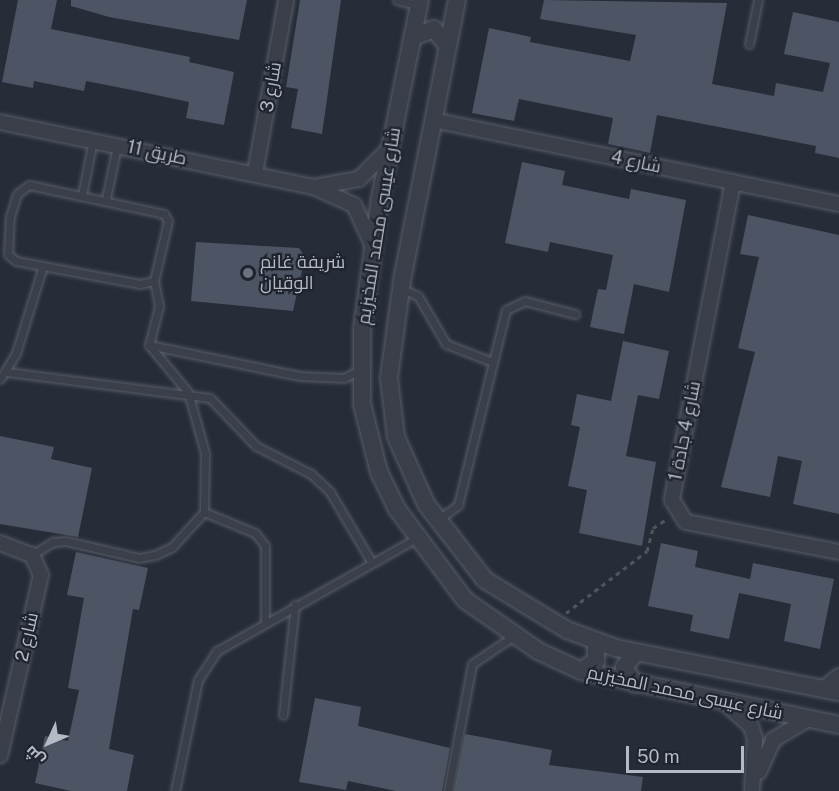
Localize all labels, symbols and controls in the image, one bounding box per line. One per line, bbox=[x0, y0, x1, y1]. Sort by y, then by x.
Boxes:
street label: شارع 3 bbox=[256, 60, 286, 114]
street label: شارع عيسى محمد المخيزيم bbox=[353, 126, 405, 326]
street label: طريق 11 bbox=[125, 136, 189, 170]
street label: شارع 4 bbox=[609, 146, 663, 178]
place label: شريفة غانم الوقيان bbox=[260, 252, 345, 294]
marker: شريفة غانم الوقيان bbox=[241, 266, 255, 280]
street label: شارع 4 جادة 1 bbox=[665, 379, 705, 483]
street label: شارع 2 bbox=[11, 610, 43, 664]
street label: شارع عيسى محمد المخيزيم bbox=[585, 662, 785, 724]
north arrow bbox=[18, 713, 78, 773]
scale bar bbox=[629, 734, 748, 772]
text: ش bbox=[21, 742, 49, 770]
text: 50 m bbox=[637, 746, 680, 767]

